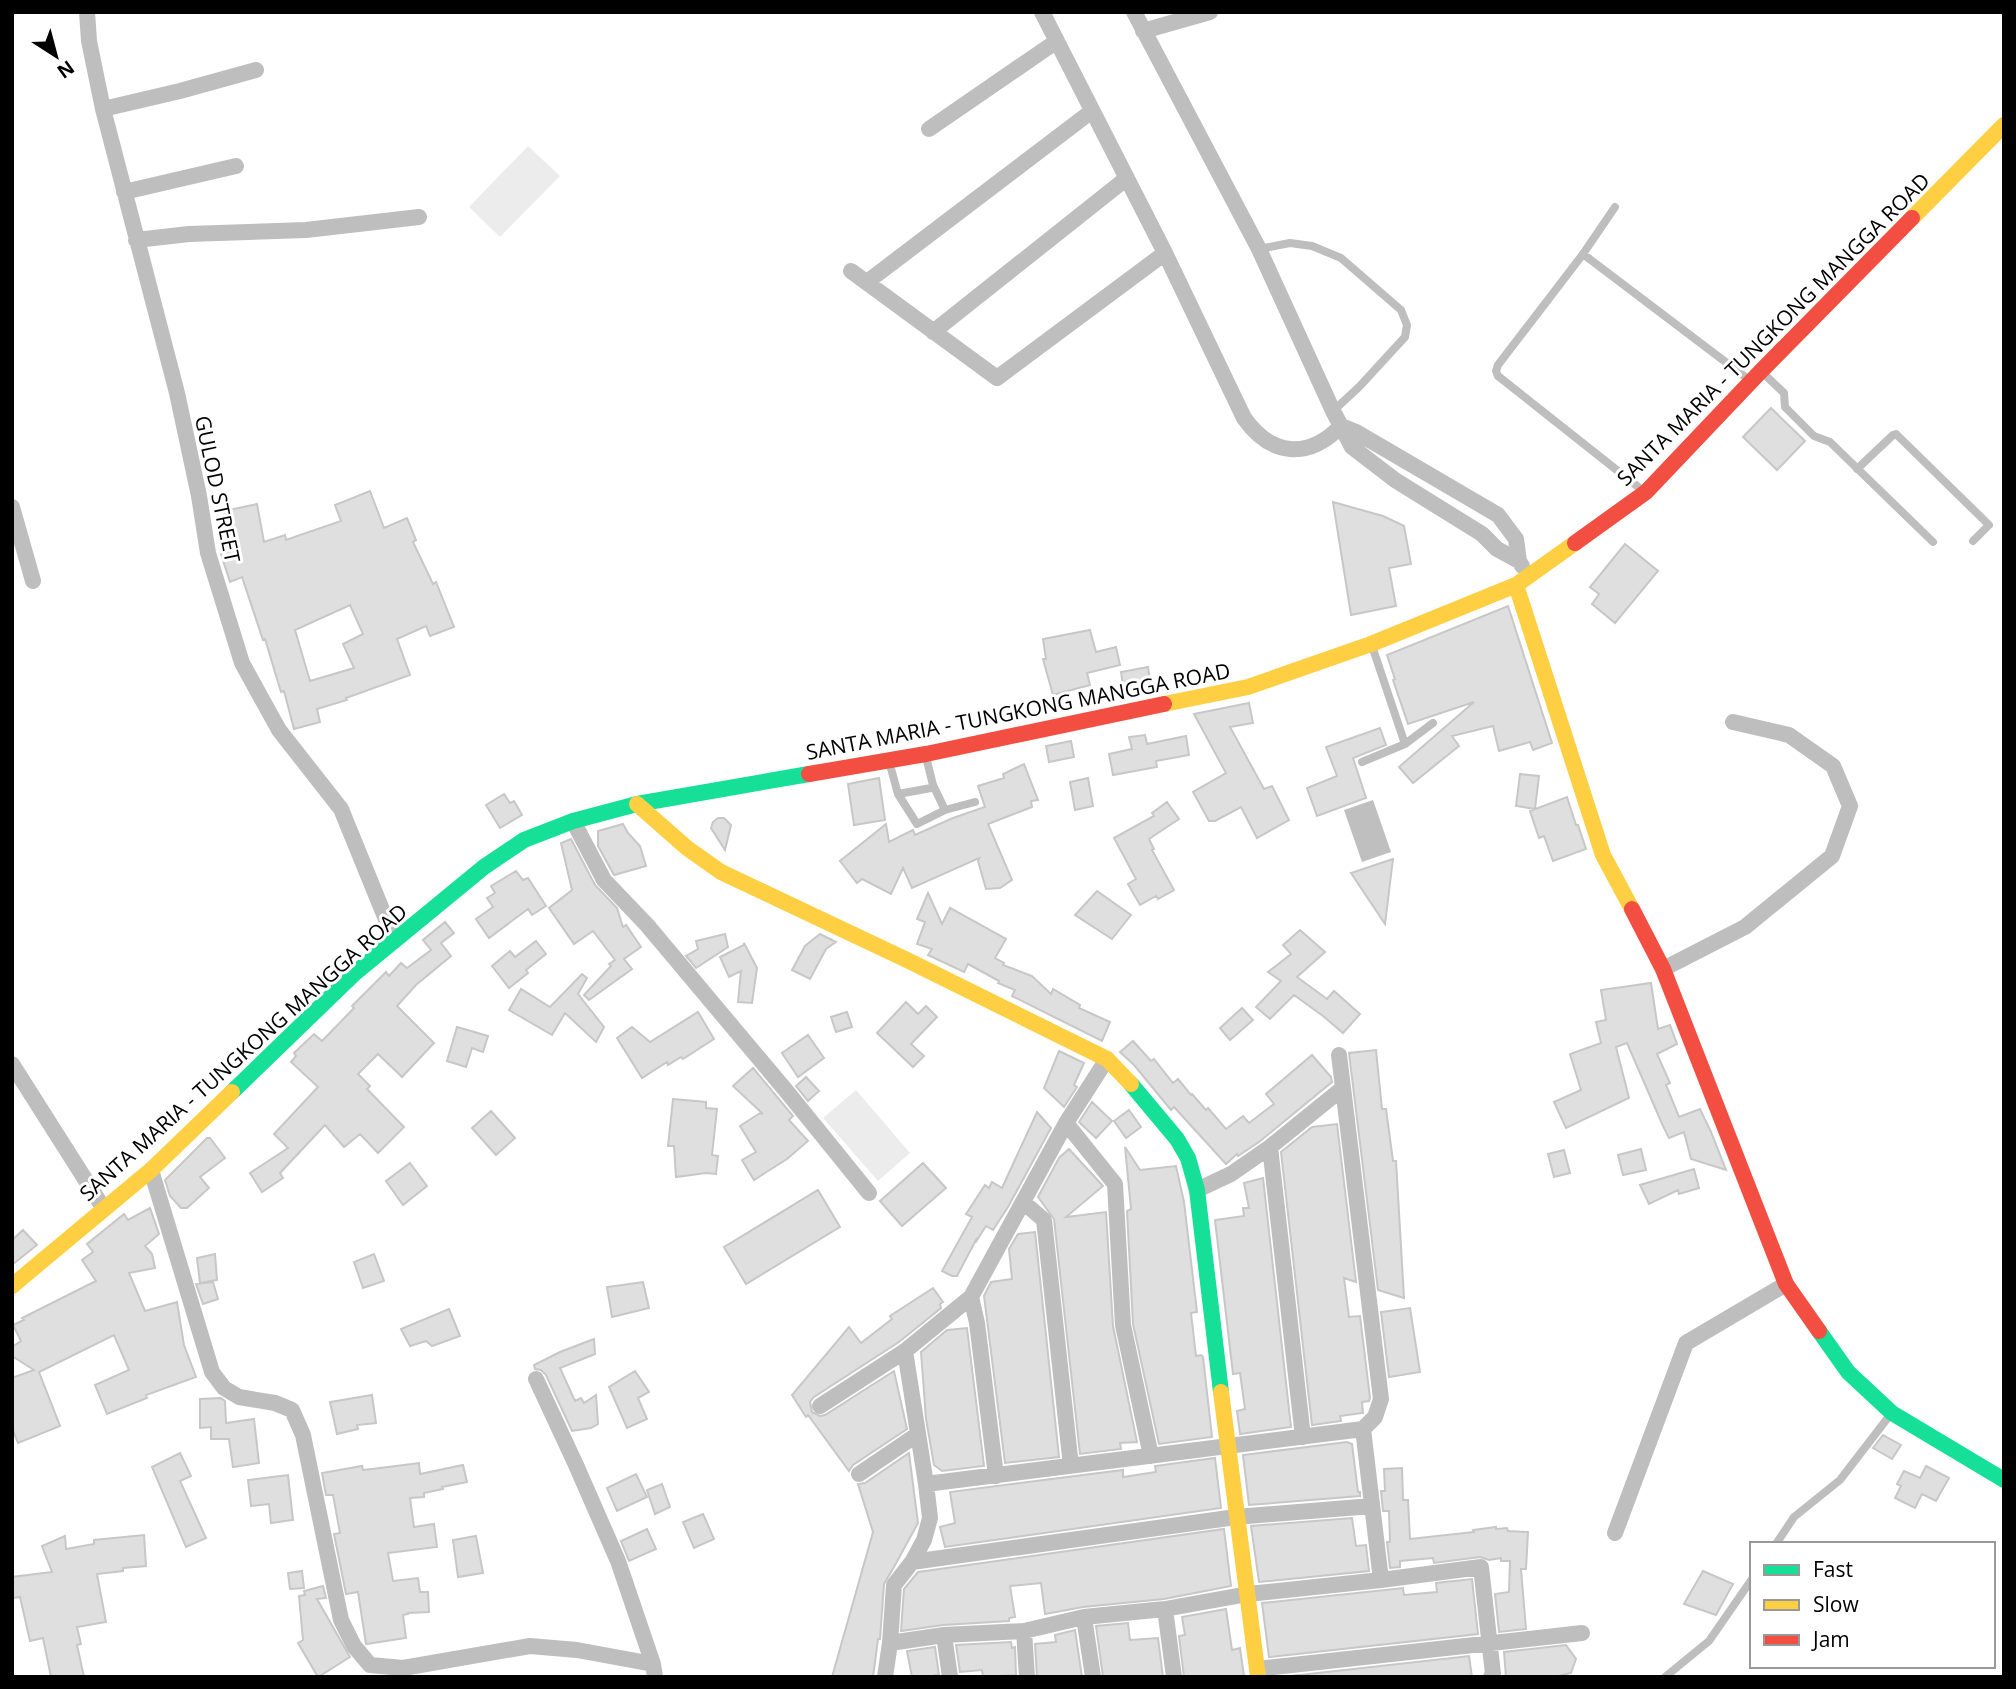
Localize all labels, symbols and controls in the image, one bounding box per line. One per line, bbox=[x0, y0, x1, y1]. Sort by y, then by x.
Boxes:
north arrow bbox=[21, 21, 91, 91]
text: N bbox=[52, 55, 80, 85]
street label: SANTA MARIA - TUNGKONG MANGGA ROAD bbox=[1611, 167, 1935, 491]
street label: GULOD STREET bbox=[189, 413, 247, 565]
street label: SANTA MARIA - TUNGKONG MANGGA ROAD bbox=[803, 656, 1233, 766]
street label: SANTA MARIA - TUNGKONG MANGGA ROAD bbox=[73, 897, 413, 1207]
legend bbox=[1750, 1542, 1995, 1668]
text: Fast bbox=[1813, 1555, 1853, 1583]
text: Slow bbox=[1813, 1590, 1859, 1618]
text: Jam bbox=[1811, 1625, 1850, 1653]

